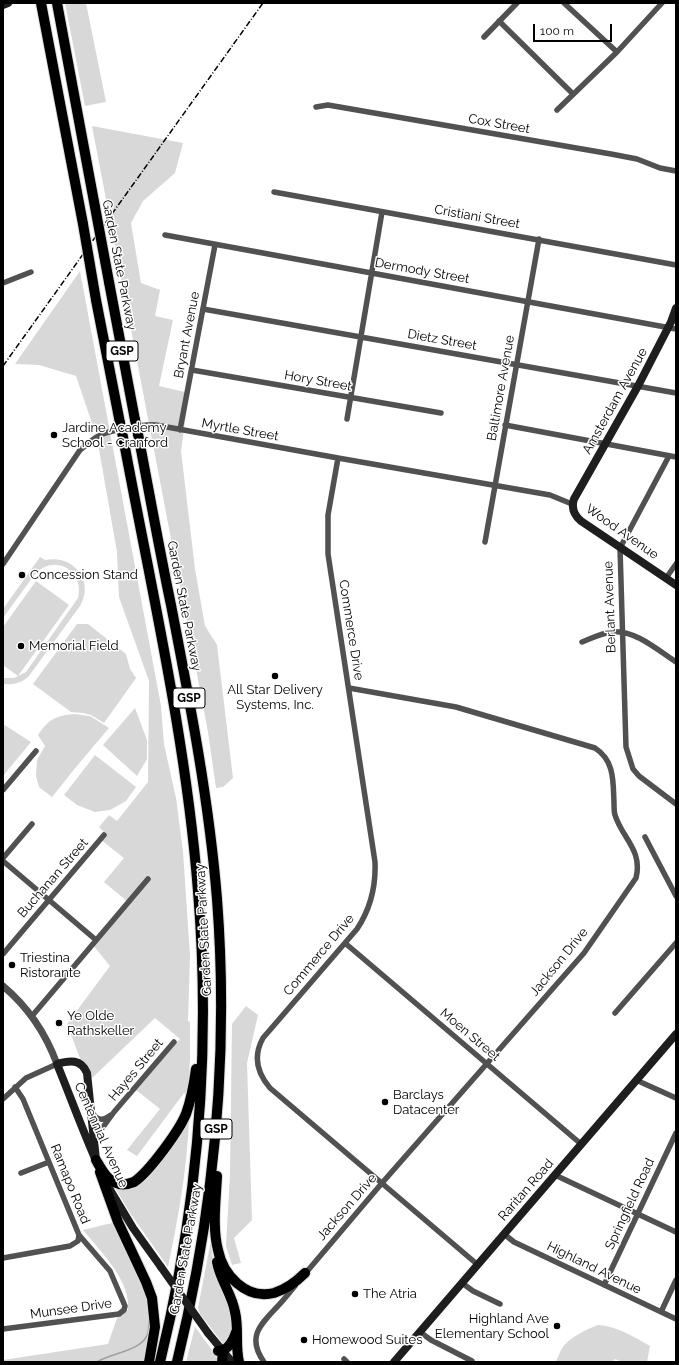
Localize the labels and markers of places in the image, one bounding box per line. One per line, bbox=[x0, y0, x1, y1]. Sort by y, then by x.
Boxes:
place label: Jardine Academy School - Cranford bbox=[62, 420, 168, 451]
marker: Jardine Academy School - Cranford bbox=[49, 430, 59, 440]
place label: Concession Stand bbox=[30, 567, 138, 583]
marker: Concession Stand bbox=[17, 570, 27, 580]
place label: Memorial Field bbox=[29, 638, 119, 654]
marker: Memorial Field bbox=[16, 641, 26, 651]
marker: All Star Delivery Systems, Inc. bbox=[270, 671, 280, 681]
place label: All Star Delivery Systems, Inc. bbox=[227, 682, 323, 713]
place label: Triestina Ristorante bbox=[20, 950, 81, 981]
marker: Triestina Ristorante bbox=[7, 960, 17, 970]
place label: Ye Olde Rathskeller bbox=[67, 1008, 134, 1039]
marker: Ye Olde Rathskeller bbox=[54, 1018, 64, 1028]
place label: Barclays Datacenter bbox=[393, 1087, 459, 1118]
marker: Barclays Datacenter bbox=[380, 1097, 390, 1107]
place label: The Atria bbox=[363, 1286, 417, 1302]
marker: The Atria bbox=[350, 1289, 360, 1299]
place label: Highland Ave Elementary School bbox=[435, 1311, 549, 1342]
marker: Highland Ave Elementary School bbox=[552, 1321, 562, 1331]
place label: Homewood Suites bbox=[312, 1332, 422, 1348]
marker: Homewood Suites bbox=[299, 1335, 309, 1345]

